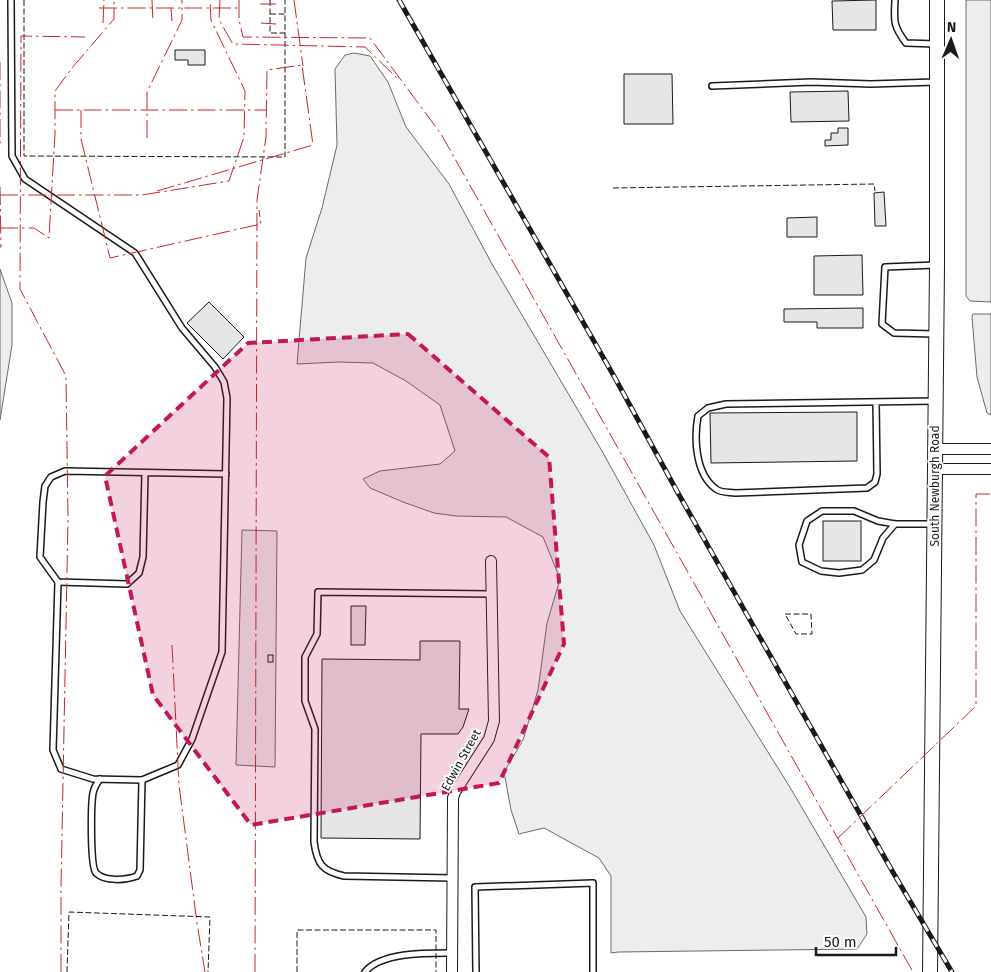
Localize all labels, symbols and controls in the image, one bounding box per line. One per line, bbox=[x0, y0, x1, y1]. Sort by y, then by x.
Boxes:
north arrow bbox=[926, 15, 976, 65]
text: N bbox=[946, 19, 956, 36]
street label: South Newburgh Road bbox=[928, 425, 942, 547]
street label: Edwin Street bbox=[438, 726, 484, 793]
scale bar bbox=[816, 924, 896, 956]
text: 50 m bbox=[824, 933, 857, 951]

